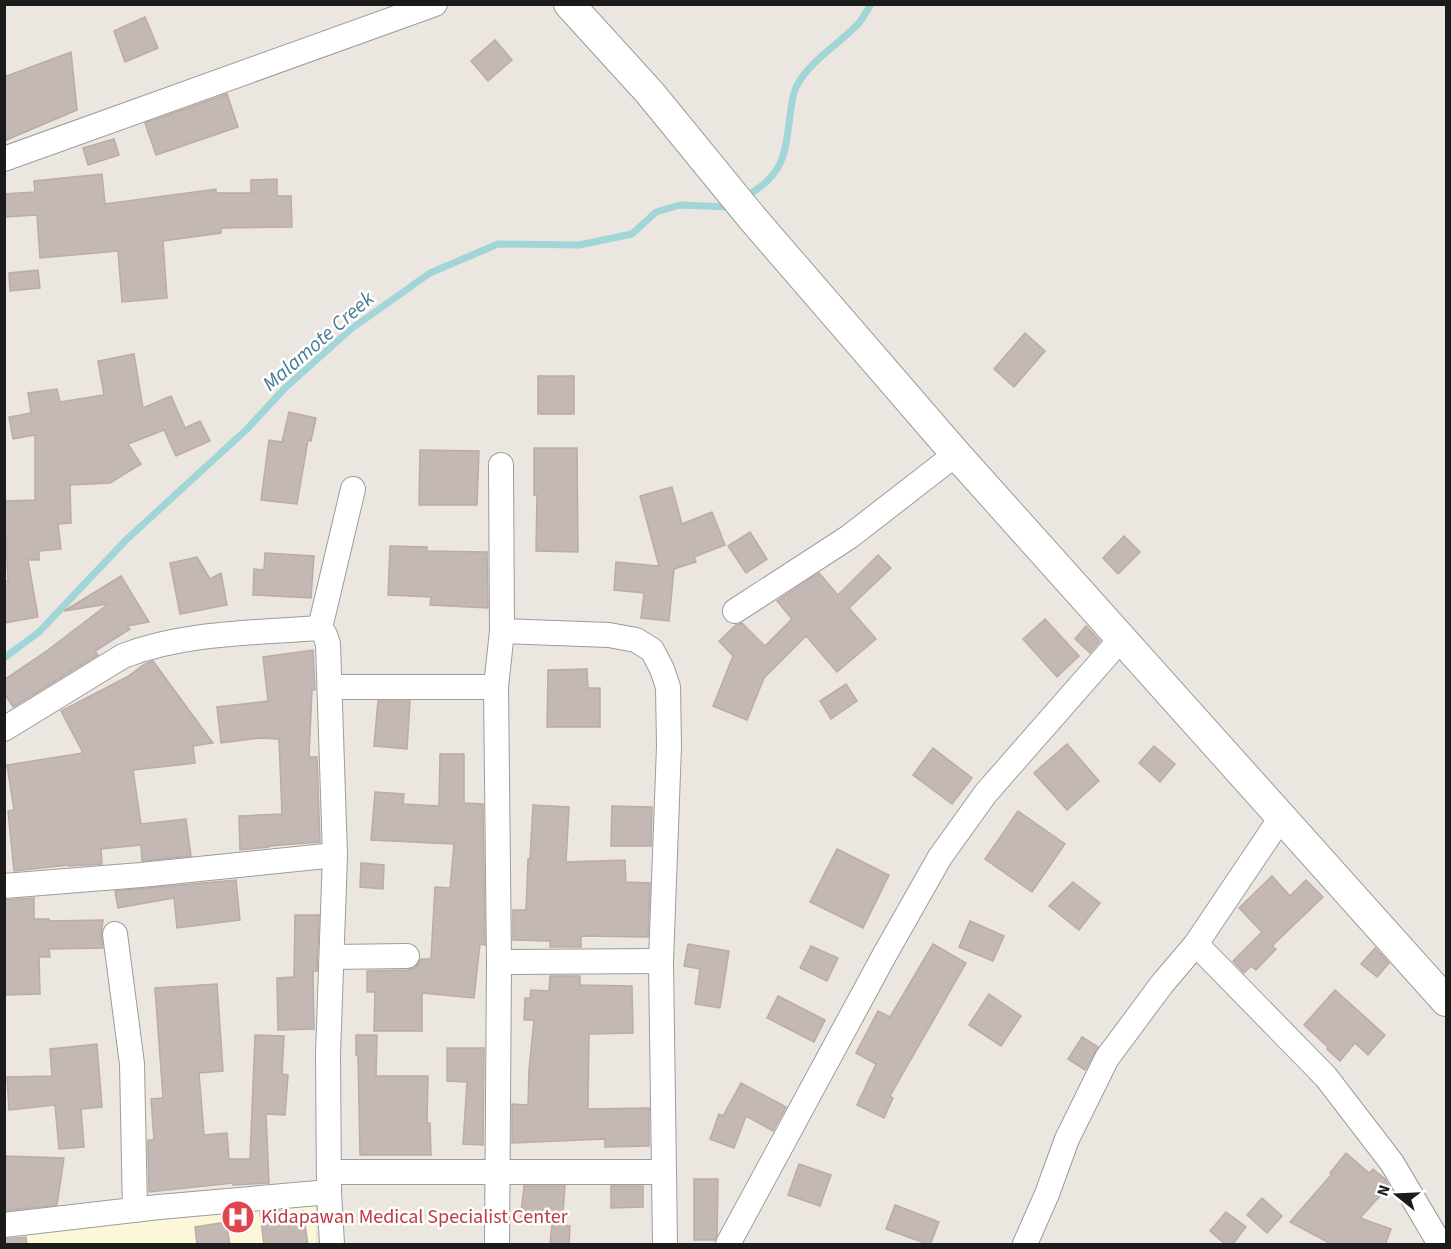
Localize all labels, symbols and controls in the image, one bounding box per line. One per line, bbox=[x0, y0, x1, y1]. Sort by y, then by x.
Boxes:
water label: Malamote Creek bbox=[255, 283, 381, 398]
north arrow bbox=[1367, 1165, 1427, 1225]
text: N bbox=[1372, 1182, 1396, 1199]
hospital icon: Kidapawan Medical Specialist Center bbox=[220, 1199, 256, 1235]
place label: Kidapawan Medical Specialist Center bbox=[261, 1203, 568, 1231]

